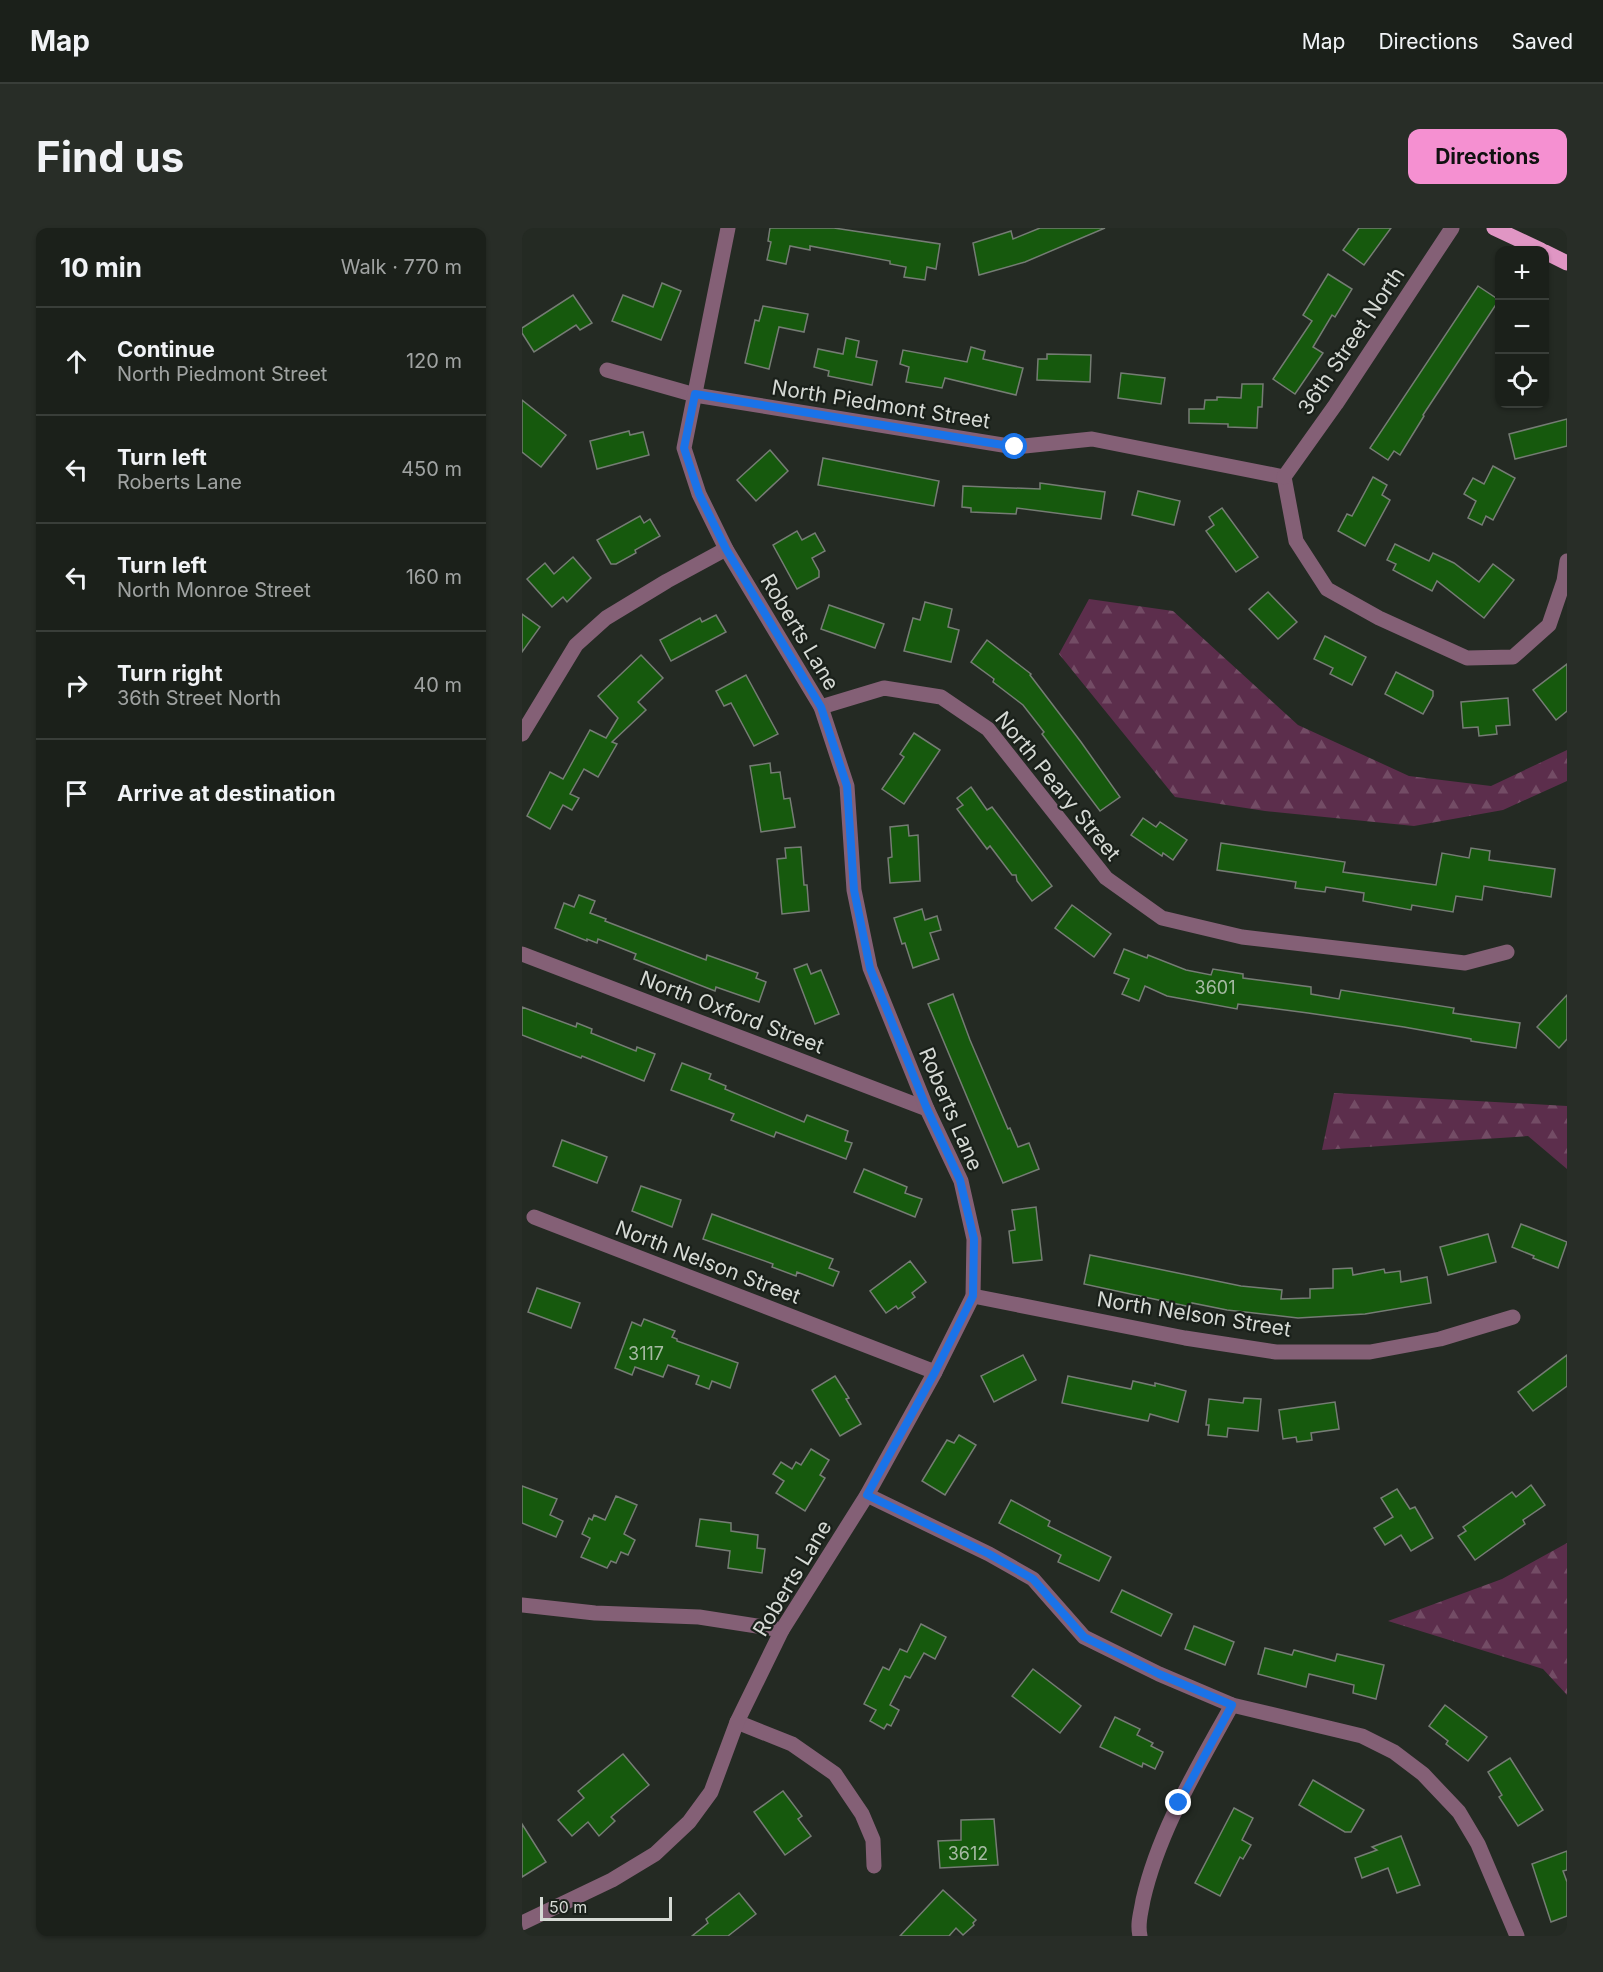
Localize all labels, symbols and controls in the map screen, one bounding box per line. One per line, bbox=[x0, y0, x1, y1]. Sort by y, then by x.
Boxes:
text: Map bbox=[30, 24, 90, 58]
text: Map bbox=[1302, 29, 1345, 54]
text: Directions bbox=[1378, 29, 1479, 54]
text: Saved bbox=[1512, 29, 1573, 54]
button: Directions bbox=[1408, 129, 1567, 184]
text: Find us bbox=[36, 131, 184, 182]
map controls bbox=[1495, 246, 1549, 408]
button: + bbox=[1495, 246, 1549, 300]
text: 10 min bbox=[60, 252, 142, 283]
text: Walk · 770 m bbox=[341, 255, 462, 279]
street label: 36th Street North bbox=[1292, 263, 1410, 419]
button: − bbox=[1495, 300, 1549, 354]
text: Continue bbox=[117, 336, 215, 362]
icon: ahead bbox=[60, 345, 93, 378]
text: 120 m bbox=[406, 349, 462, 373]
button: locate bbox=[1495, 354, 1549, 408]
text: North Piedmont Street bbox=[117, 362, 327, 386]
street label: North Piedmont Street bbox=[770, 374, 992, 434]
route start bbox=[1001, 433, 1027, 459]
text: Turn left bbox=[117, 444, 207, 470]
icon: left bbox=[60, 453, 93, 486]
text: 450 m bbox=[401, 457, 462, 481]
text: Roberts Lane bbox=[117, 470, 242, 494]
text: Turn left bbox=[117, 552, 207, 578]
icon: left bbox=[60, 561, 93, 594]
text: 160 m bbox=[406, 565, 462, 589]
street label: Roberts Lane bbox=[756, 569, 844, 695]
text: North Monroe Street bbox=[117, 578, 311, 602]
text: Turn right bbox=[117, 660, 223, 686]
icon: right bbox=[60, 669, 93, 702]
text: 40 m bbox=[413, 673, 462, 697]
text: 36th Street North bbox=[117, 686, 281, 710]
street label: North Peary Street bbox=[990, 706, 1126, 866]
icon: arrive bbox=[60, 777, 93, 810]
text: Arrive at destination bbox=[117, 780, 336, 806]
street label: North Oxford Street bbox=[636, 965, 828, 1059]
house number: 3601 bbox=[1195, 977, 1235, 998]
street label: Roberts Lane bbox=[914, 1044, 988, 1174]
street label: North Nelson Street bbox=[612, 1215, 804, 1309]
street label: North Nelson Street bbox=[1095, 1286, 1293, 1342]
house number: 3117 bbox=[628, 1343, 664, 1364]
street label: Roberts Lane bbox=[748, 1515, 836, 1641]
route end bbox=[1165, 1789, 1191, 1815]
house number: 3612 bbox=[948, 1843, 988, 1864]
scale bar bbox=[540, 1894, 672, 1922]
text: 50 m bbox=[549, 1897, 587, 1917]

